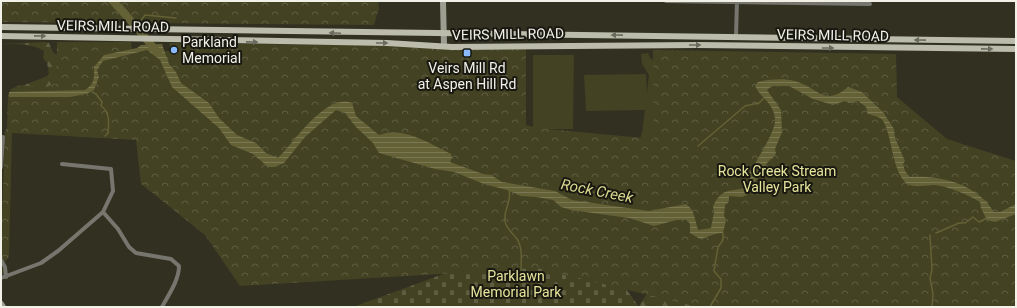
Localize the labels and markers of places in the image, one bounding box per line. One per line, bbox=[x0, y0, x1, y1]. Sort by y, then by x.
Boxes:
place label: Parkland Memorial bbox=[182, 34, 241, 66]
marker: Parkland Memorial bbox=[169, 45, 179, 55]
marker: Veirs Mill Rd at Aspen Hill Rd bbox=[462, 48, 472, 58]
place label: Veirs Mill Rd at Aspen Hill Rd bbox=[418, 60, 516, 92]

